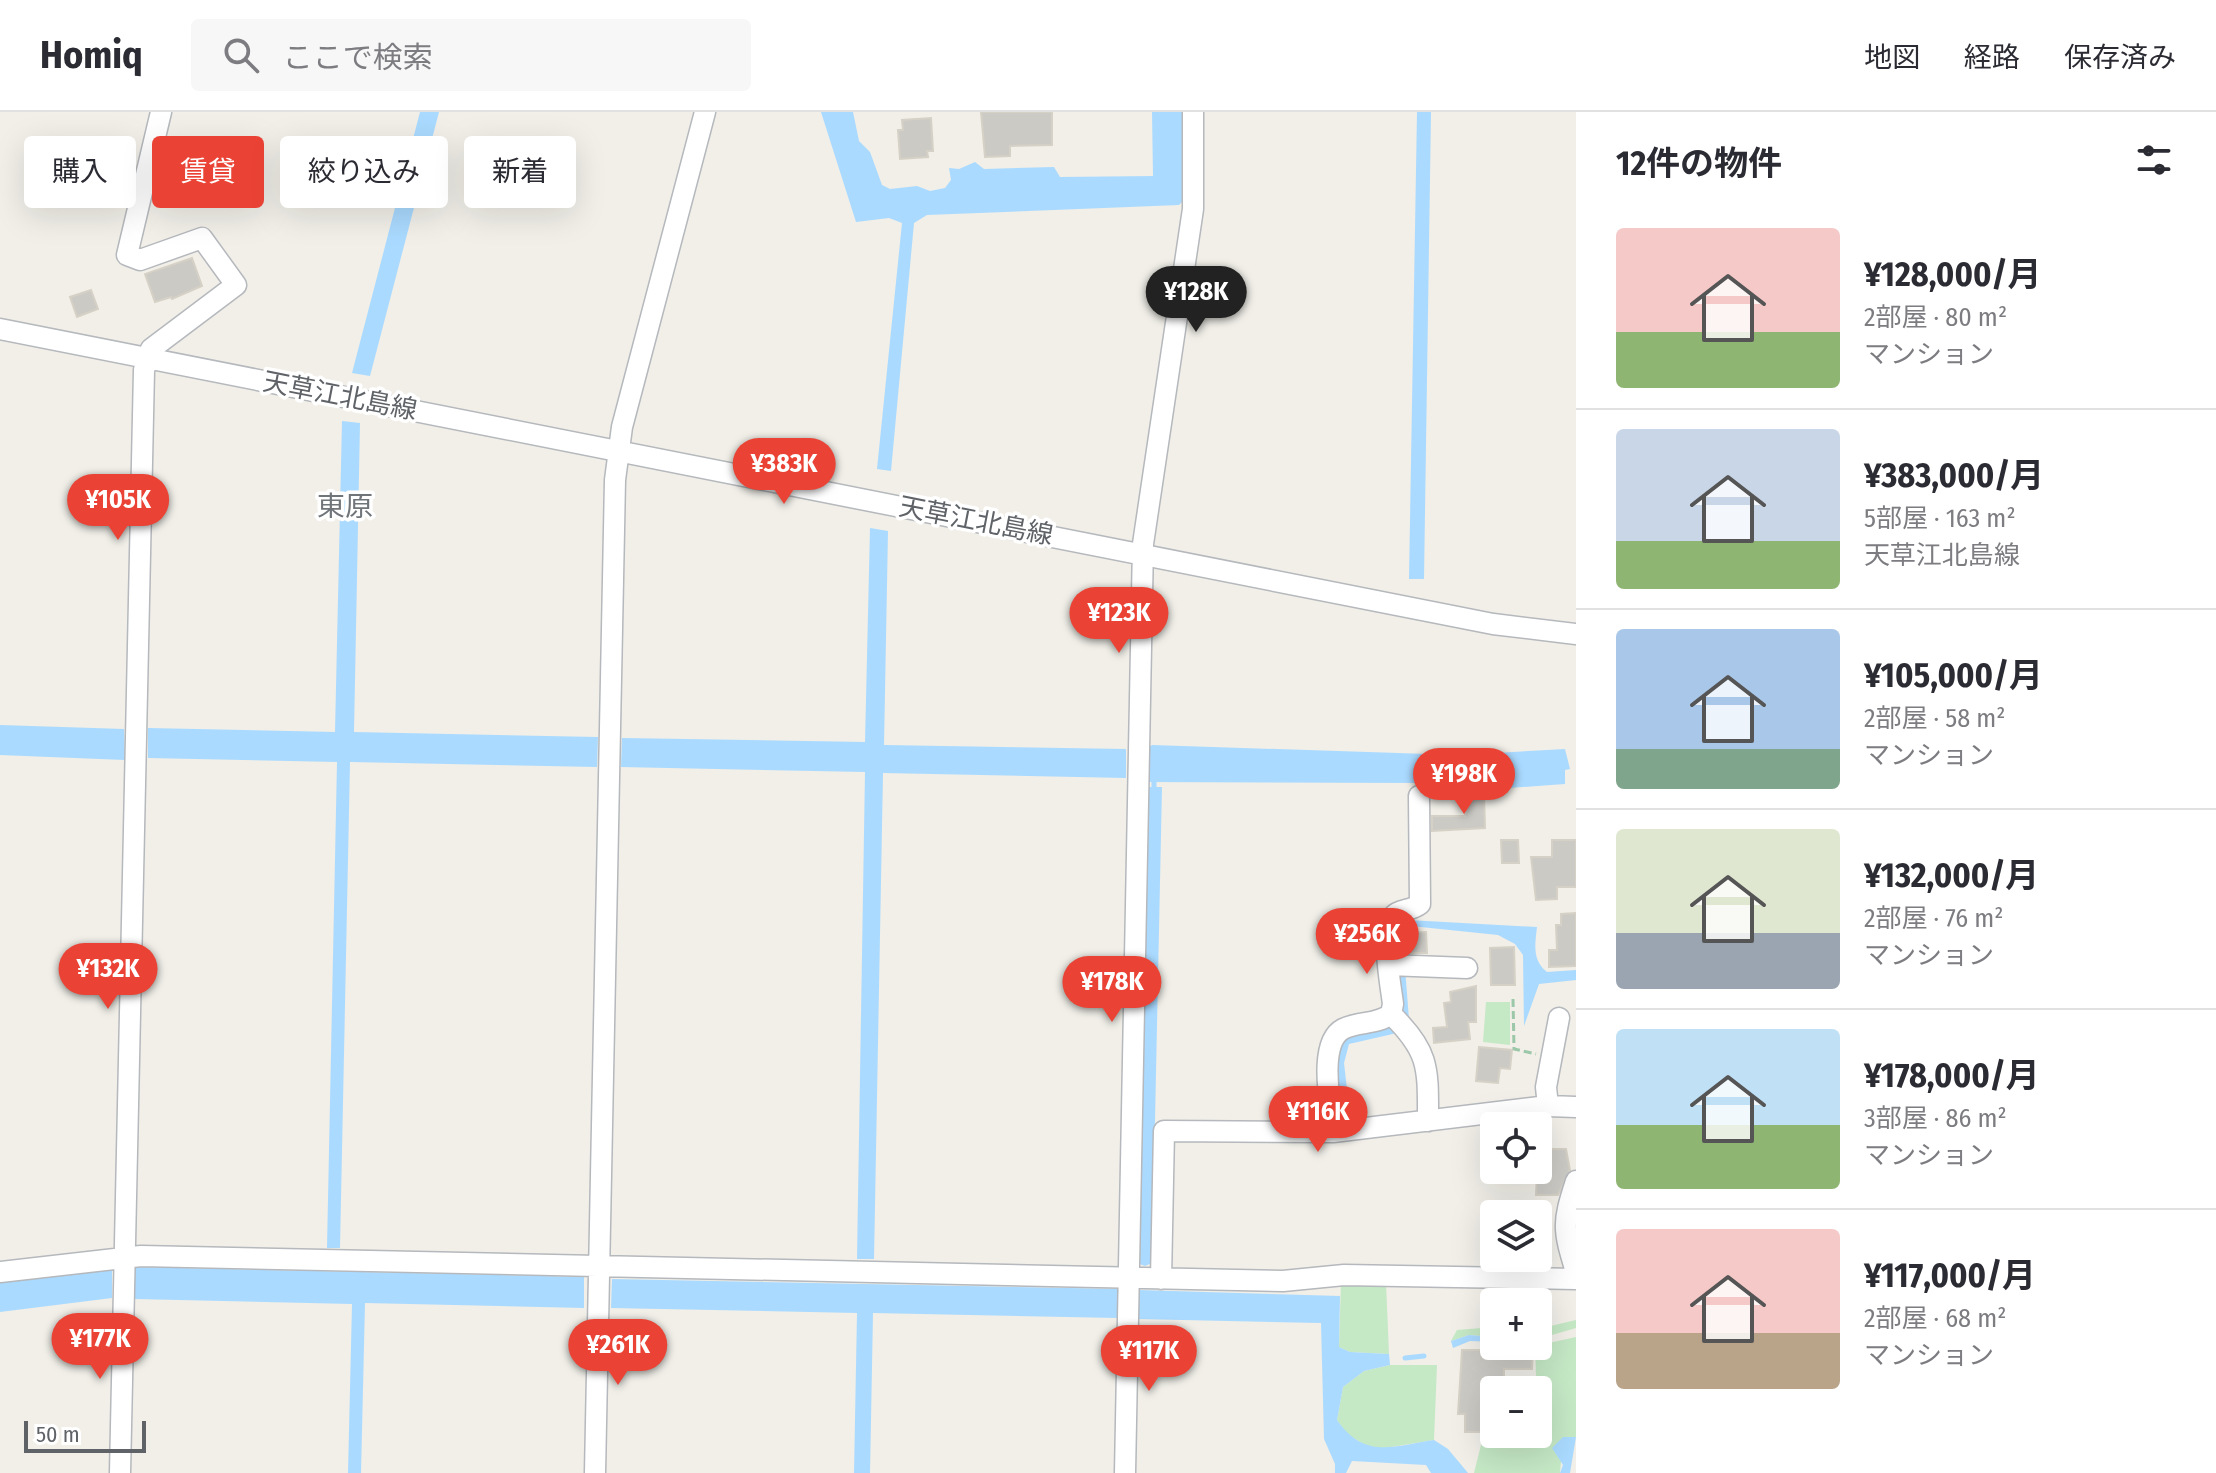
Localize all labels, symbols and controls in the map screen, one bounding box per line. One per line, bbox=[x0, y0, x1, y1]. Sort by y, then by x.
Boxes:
search box bbox=[191, 19, 751, 91]
text: Homiq bbox=[40, 32, 143, 78]
icon: search bbox=[219, 33, 263, 77]
text: ここで検索 bbox=[283, 40, 433, 76]
text: 地図 bbox=[1864, 41, 1920, 74]
text: 経路 bbox=[1964, 41, 2020, 74]
text: 保存済み bbox=[2064, 41, 2176, 74]
chip: 購入 bbox=[24, 136, 136, 208]
chip: 賃貸 bbox=[152, 136, 264, 208]
chip: 絞り込み bbox=[280, 136, 448, 208]
chip: 新着 bbox=[464, 136, 576, 208]
icon: filters bbox=[2132, 138, 2176, 182]
text: 12件の物件 bbox=[1616, 143, 1782, 184]
text: ¥128,000/月 bbox=[1864, 254, 2041, 295]
icon: home bbox=[1680, 260, 1776, 356]
pin: ¥128K bbox=[1140, 266, 1252, 334]
text: ¥128K bbox=[1164, 276, 1228, 307]
text: 2部屋 · 80 m² bbox=[1864, 302, 2007, 333]
text: マンション bbox=[1864, 339, 1994, 370]
street label: 天草江北島線 bbox=[260, 366, 420, 426]
pin: ¥383K bbox=[728, 438, 840, 506]
text: ¥383K bbox=[751, 448, 817, 479]
text: ¥383,000/月 bbox=[1864, 455, 2044, 496]
icon: home bbox=[1680, 461, 1776, 557]
pin: ¥105K bbox=[62, 474, 174, 542]
text: ¥105K bbox=[85, 484, 151, 515]
district label: 東原 bbox=[317, 490, 373, 523]
street label: 天草江北島線 bbox=[896, 491, 1056, 551]
text: 5部屋 · 163 m² bbox=[1864, 503, 2016, 534]
text: 天草江北島線 bbox=[1864, 540, 2020, 571]
pin: ¥123K bbox=[1063, 587, 1175, 655]
text: ¥123K bbox=[1087, 597, 1151, 628]
text: ¥105,000/月 bbox=[1864, 655, 2043, 696]
icon: home bbox=[1680, 661, 1776, 757]
text: 2部屋 · 58 m² bbox=[1864, 703, 2006, 734]
text: マンション bbox=[1864, 740, 1994, 771]
pin: ¥198K bbox=[1408, 748, 1520, 816]
text: ¥198K bbox=[1431, 758, 1497, 789]
text: ¥132,000/月 bbox=[1864, 855, 2039, 896]
icon: home bbox=[1680, 861, 1776, 957]
text: 2部屋 · 76 m² bbox=[1864, 903, 2003, 934]
pin: ¥256K bbox=[1311, 908, 1423, 976]
text: ¥256K bbox=[1334, 918, 1400, 949]
text: マンション bbox=[1864, 940, 1994, 971]
pin: ¥132K bbox=[52, 943, 164, 1011]
text: ¥132K bbox=[77, 953, 139, 984]
pin: ¥178K bbox=[1056, 956, 1168, 1024]
text: ¥178K bbox=[1080, 966, 1144, 997]
text: ¥178,000/月 bbox=[1864, 1055, 2040, 1096]
icon: home bbox=[1680, 1061, 1776, 1157]
pin: ¥116K bbox=[1262, 1086, 1374, 1154]
text: ¥116K bbox=[1287, 1096, 1349, 1127]
text: 3部屋 · 86 m² bbox=[1864, 1103, 2007, 1134]
map controls bbox=[1480, 1112, 1552, 1448]
button: locate bbox=[1480, 1112, 1552, 1184]
text: マンション bbox=[1864, 1140, 1994, 1171]
button: layers bbox=[1480, 1200, 1552, 1272]
text: ¥117,000/月 bbox=[1864, 1255, 2036, 1296]
icon: home bbox=[1680, 1261, 1776, 1357]
button: + bbox=[1480, 1288, 1552, 1360]
text: 2部屋 · 68 m² bbox=[1864, 1303, 2006, 1334]
pin: ¥177K bbox=[44, 1313, 156, 1381]
pin: ¥261K bbox=[562, 1319, 674, 1387]
text: ¥177K bbox=[69, 1323, 131, 1354]
pin: ¥117K bbox=[1093, 1325, 1205, 1393]
text: ¥261K bbox=[586, 1329, 650, 1360]
text: ¥117K bbox=[1119, 1335, 1179, 1366]
text: マンション bbox=[1864, 1340, 1994, 1371]
button: − bbox=[1480, 1376, 1552, 1448]
scale bar bbox=[24, 1417, 146, 1453]
text: 50 m bbox=[36, 1421, 80, 1448]

